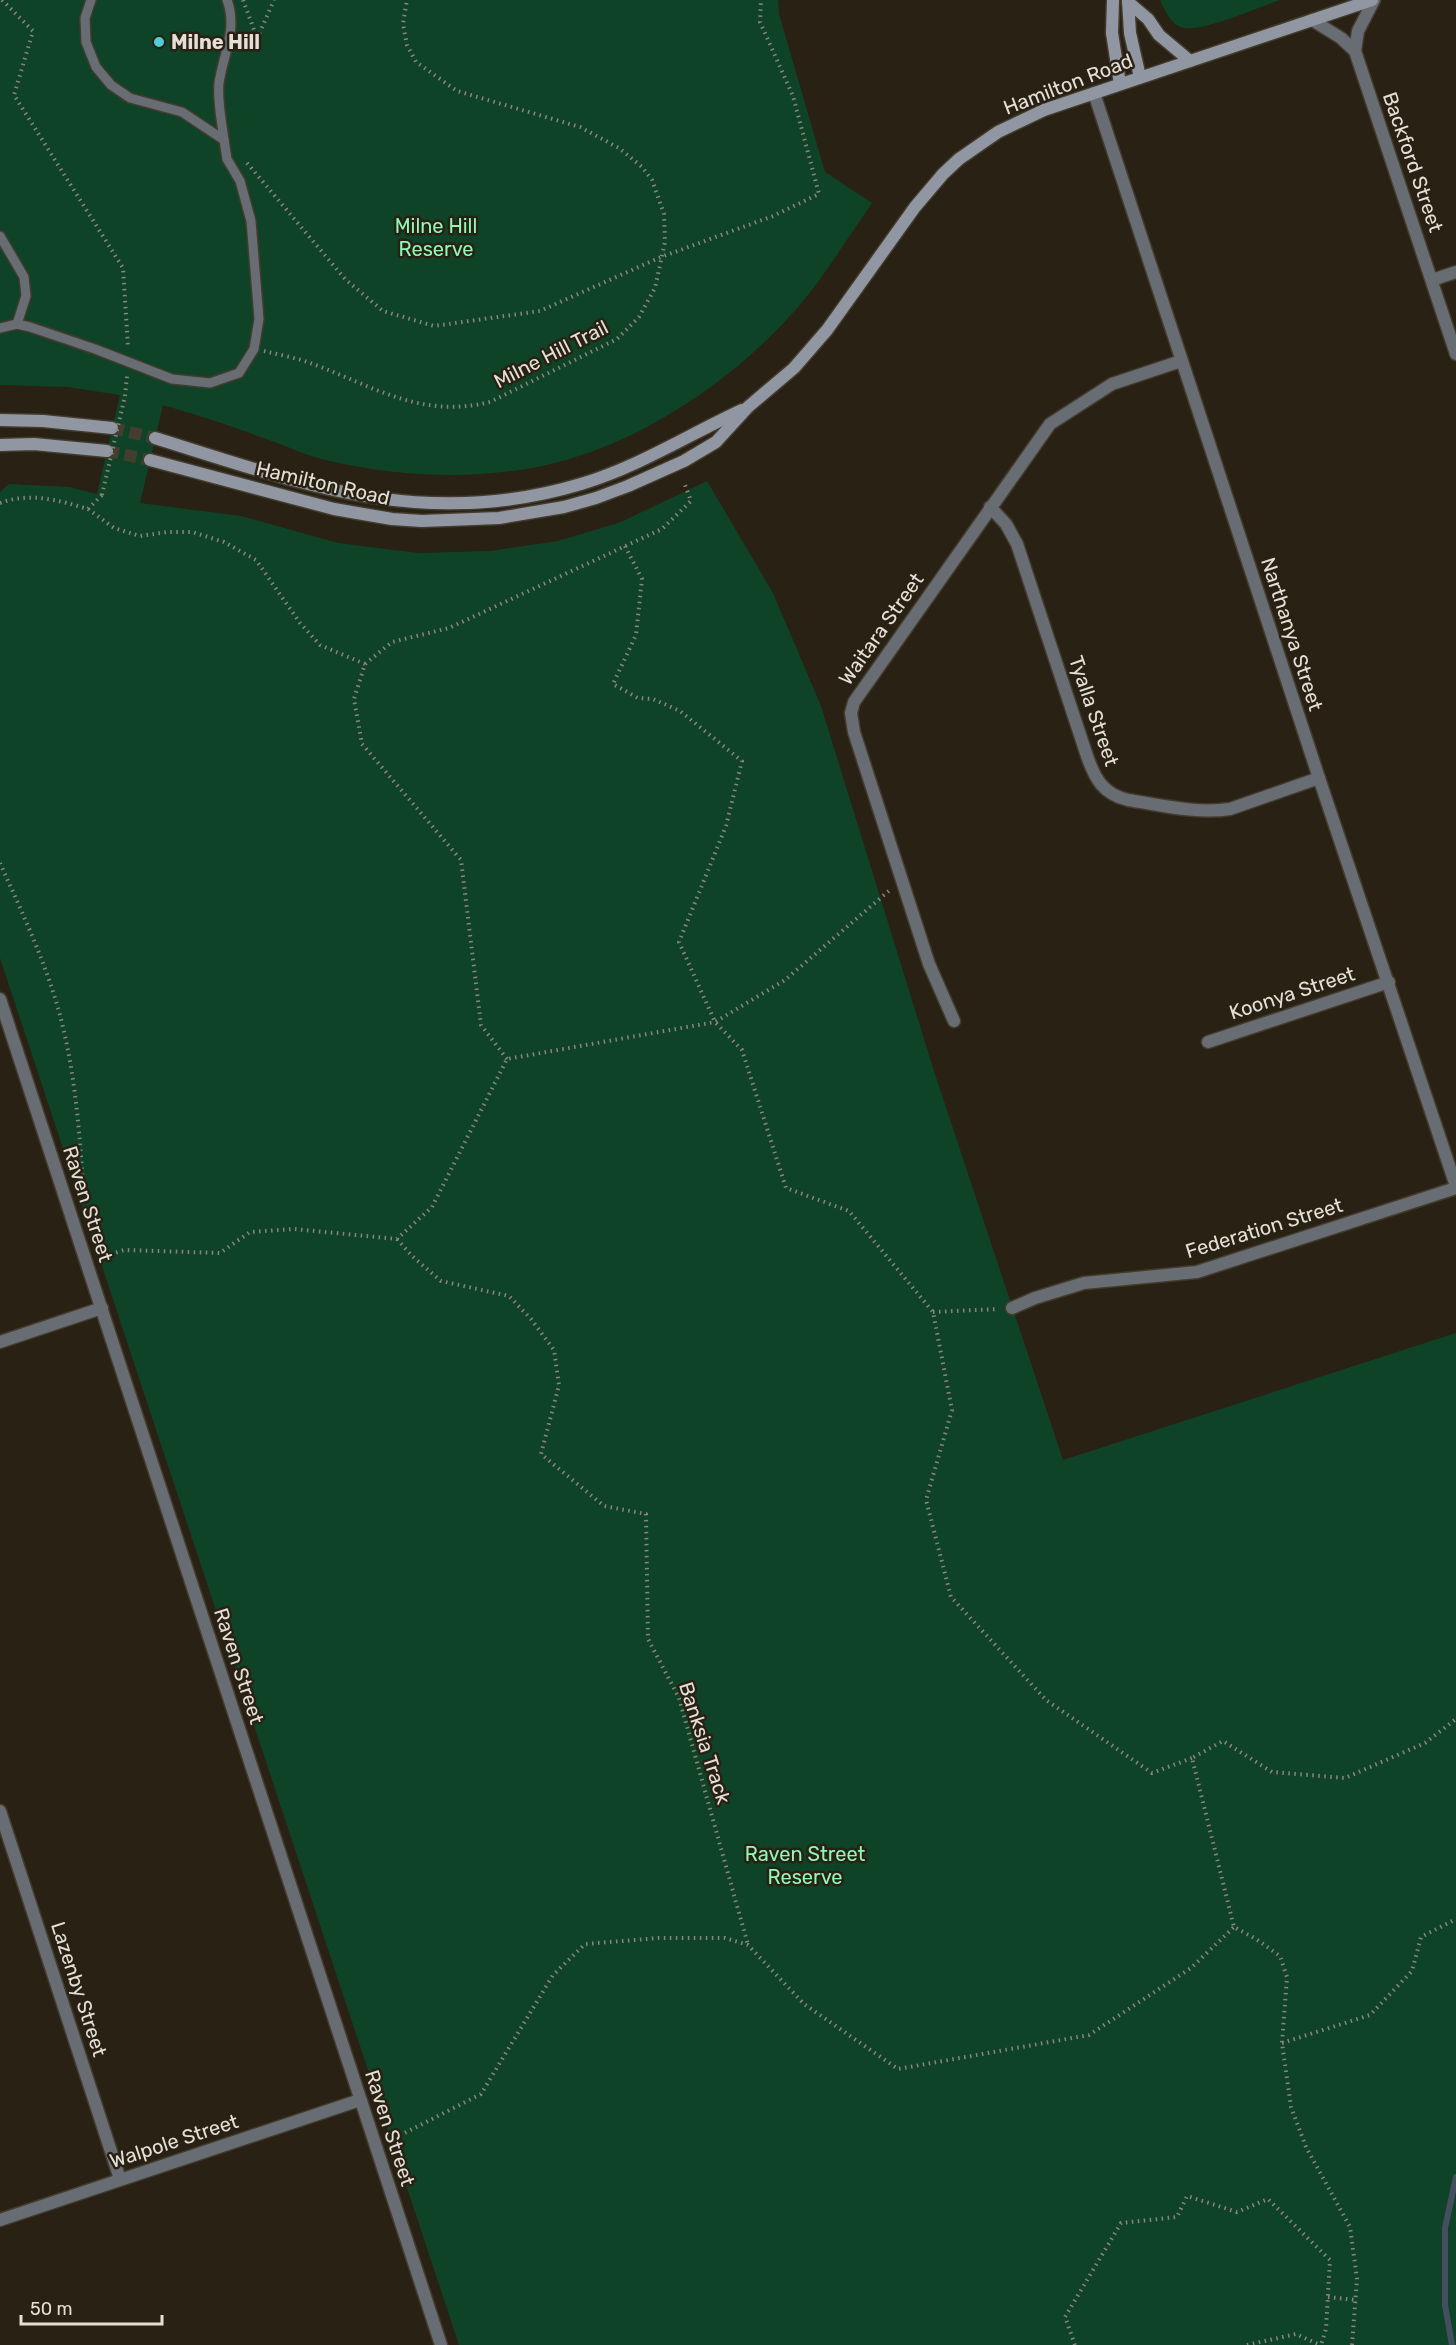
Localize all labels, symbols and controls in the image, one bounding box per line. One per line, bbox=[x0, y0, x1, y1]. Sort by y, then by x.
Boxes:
place label: Milne Hill bbox=[171, 30, 260, 54]
marker: Milne Hill bbox=[152, 35, 166, 49]
street label: Hamilton Road bbox=[1000, 48, 1136, 120]
street label: Backford Street bbox=[1378, 89, 1448, 235]
park label: Milne Hill Reserve bbox=[395, 214, 477, 261]
street label: Milne Hill Trail bbox=[490, 315, 612, 393]
street label: Hamilton Road bbox=[254, 456, 392, 510]
street label: Narthanya Street bbox=[1256, 554, 1328, 714]
street label: Waitara Street bbox=[833, 568, 929, 690]
street label: Tyalla Street bbox=[1064, 653, 1124, 769]
street label: Koonya Street bbox=[1226, 961, 1358, 1025]
street label: Raven Street bbox=[58, 1143, 118, 1265]
street label: Federation Street bbox=[1182, 1193, 1346, 1263]
street label: Raven Street bbox=[209, 1605, 269, 1727]
street label: Banksia Track bbox=[674, 1679, 736, 1808]
park label: Raven Street Reserve bbox=[745, 1842, 866, 1889]
street label: Lazenby Street bbox=[46, 1919, 112, 2060]
street label: Raven Street bbox=[360, 2067, 420, 2189]
street label: Walpole Street bbox=[107, 2109, 241, 2173]
scale bar bbox=[21, 2288, 162, 2326]
text: 50 m bbox=[30, 2298, 73, 2320]

